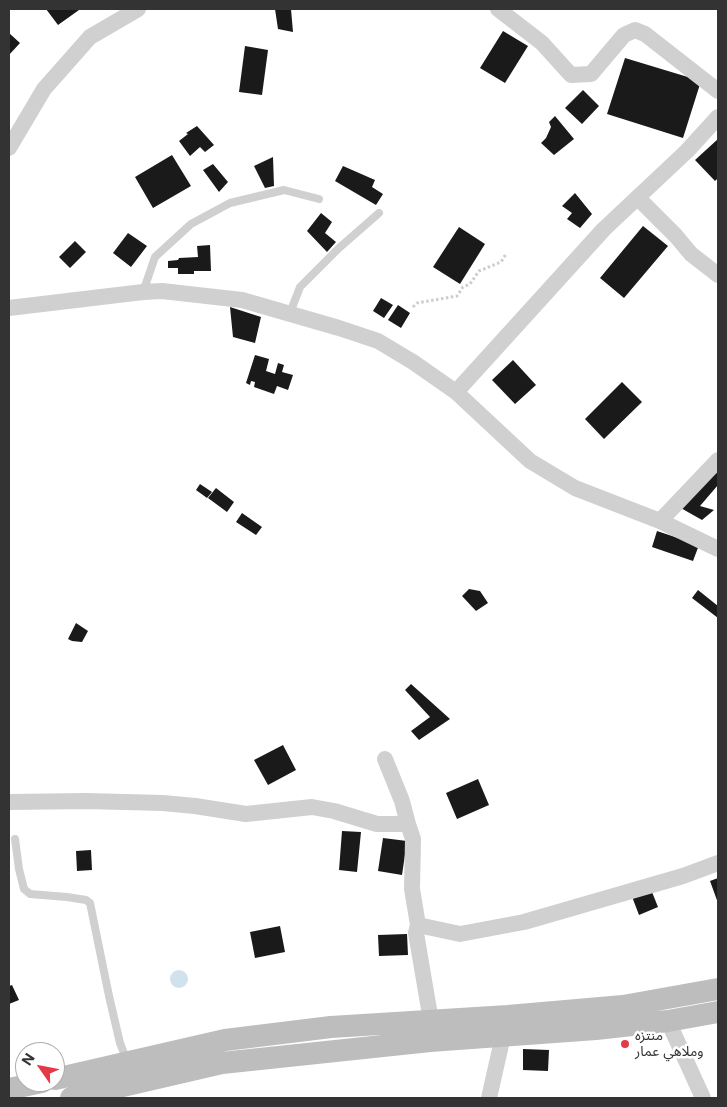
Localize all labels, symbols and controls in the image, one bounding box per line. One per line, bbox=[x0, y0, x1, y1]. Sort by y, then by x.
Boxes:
place label: منتزه وملاهي عمار bbox=[635, 1028, 704, 1060]
marker: منتزه وملاهي عمار bbox=[619, 1038, 631, 1050]
north arrow bbox=[15, 1042, 65, 1092]
text: N bbox=[18, 1050, 38, 1068]

